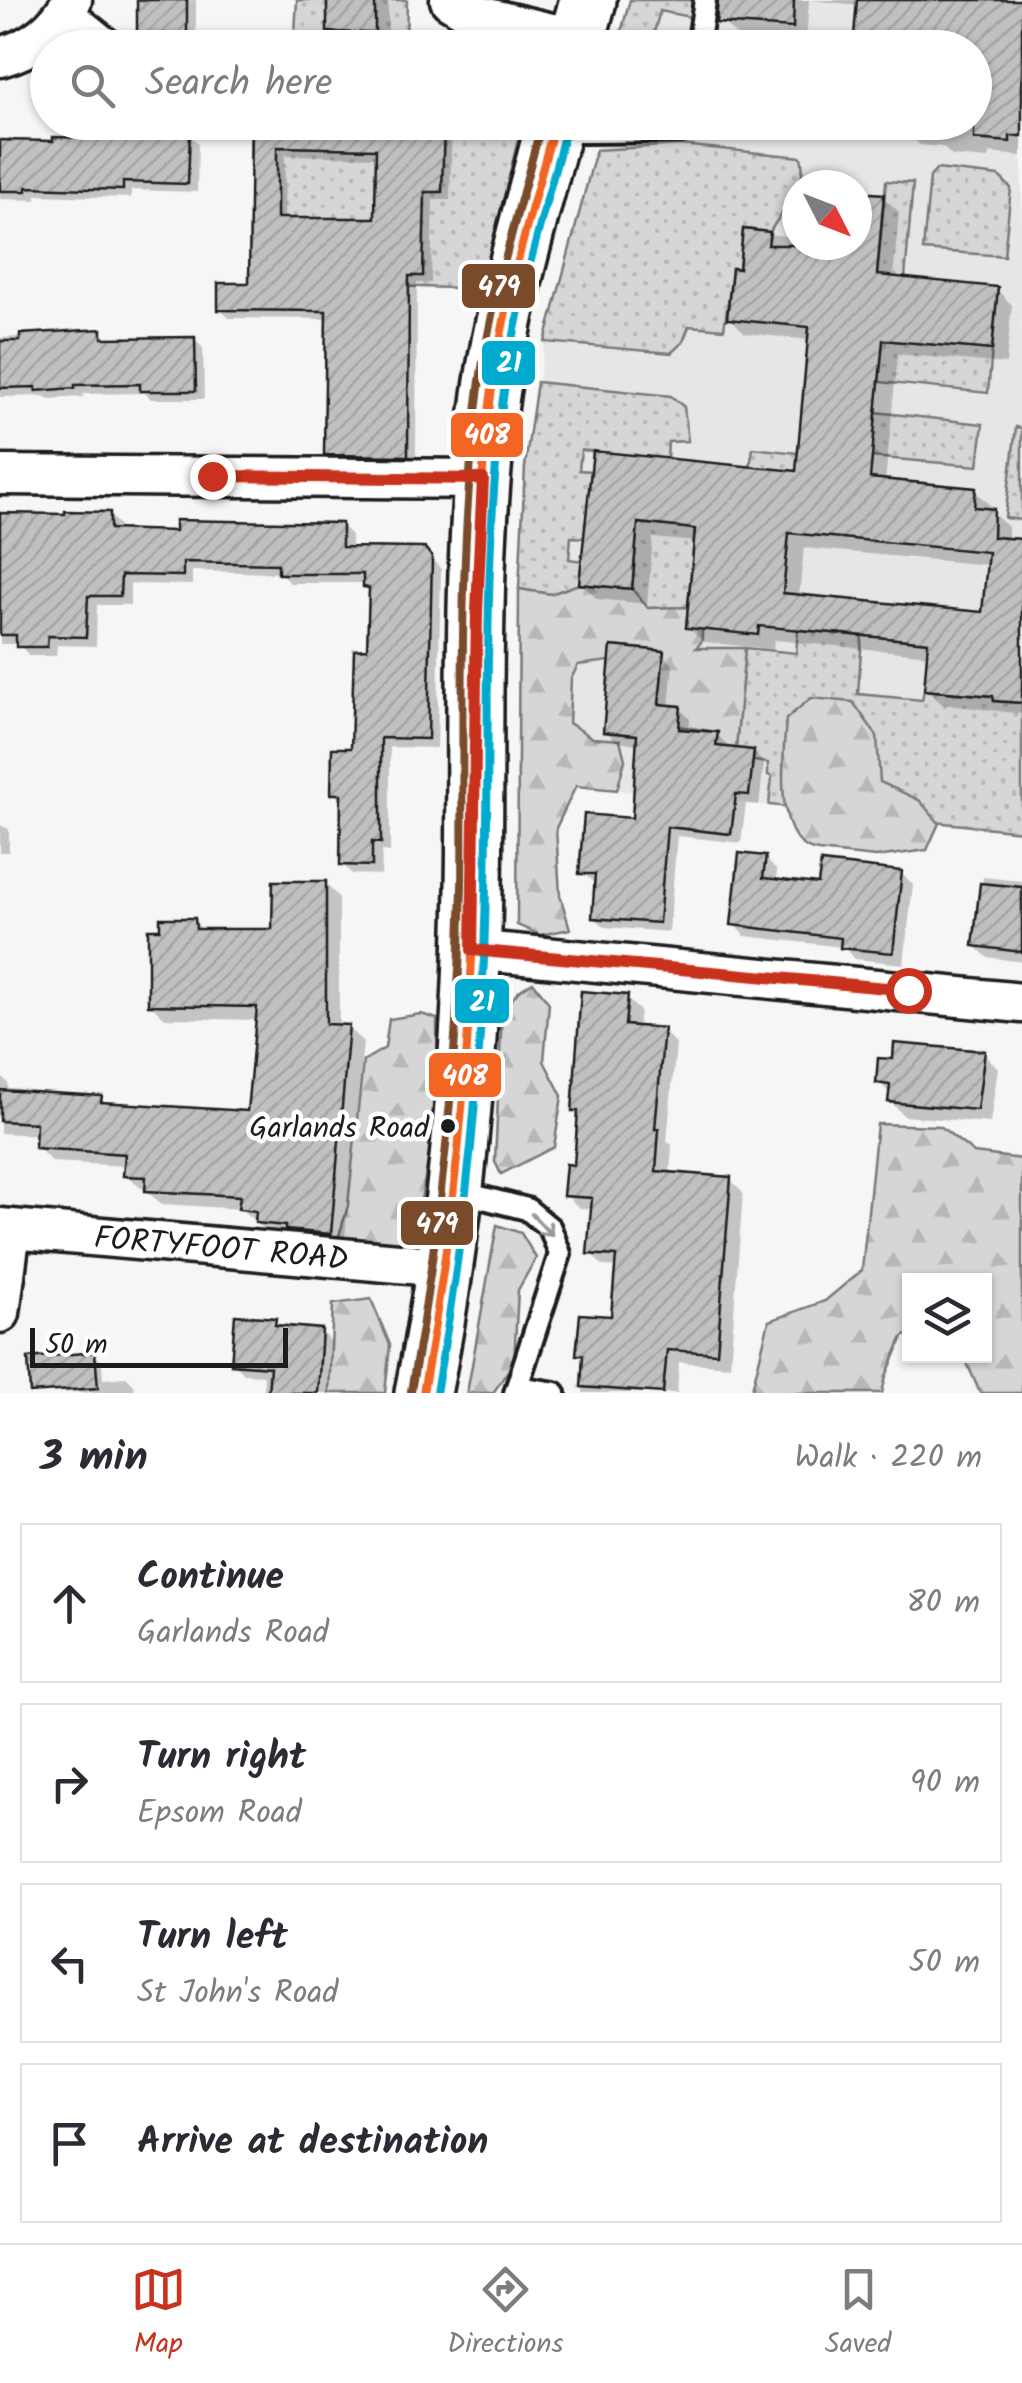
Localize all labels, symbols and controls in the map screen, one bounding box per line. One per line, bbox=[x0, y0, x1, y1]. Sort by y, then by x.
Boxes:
search box bbox=[30, 30, 992, 140]
text: Search here bbox=[145, 55, 332, 115]
icon: search bbox=[65, 58, 120, 113]
north arrow bbox=[782, 170, 872, 260]
line badge: 479 bbox=[460, 262, 537, 310]
text: 479 bbox=[478, 266, 520, 311]
line badge: 21 bbox=[480, 339, 537, 387]
text: 21 bbox=[497, 342, 522, 387]
line badge: 408 bbox=[449, 411, 525, 459]
text: 408 bbox=[464, 414, 511, 459]
route end bbox=[190, 454, 236, 500]
route start bbox=[886, 968, 932, 1014]
line badge: 21 bbox=[453, 977, 511, 1025]
text: 21 bbox=[470, 981, 495, 1026]
line badge: 408 bbox=[427, 1051, 503, 1099]
text: 408 bbox=[442, 1055, 489, 1100]
place label: Garlands Road bbox=[249, 1105, 430, 1153]
marker: Garlands Road bbox=[438, 1116, 458, 1136]
line badge: 479 bbox=[399, 1199, 475, 1247]
text: 479 bbox=[416, 1203, 458, 1248]
one-way arrow bbox=[529, 1211, 553, 1237]
street label: FORTYFOOT ROAD bbox=[92, 1213, 350, 1286]
map controls bbox=[902, 1273, 992, 1363]
button: layers bbox=[902, 1273, 992, 1363]
scale bar bbox=[30, 1323, 288, 1368]
text: 50 m bbox=[45, 1323, 108, 1368]
text: 3 min bbox=[40, 1425, 148, 1492]
text: Walk · 220 m bbox=[794, 1433, 982, 1484]
text: Continue bbox=[137, 1548, 284, 1608]
icon: ahead bbox=[42, 1576, 97, 1631]
text: 80 m bbox=[906, 1578, 980, 1629]
text: Garlands Road bbox=[137, 1608, 329, 1659]
text: Turn right bbox=[137, 1728, 306, 1788]
icon: right bbox=[42, 1756, 97, 1811]
text: 90 m bbox=[910, 1758, 980, 1809]
text: Epsom Road bbox=[137, 1788, 302, 1839]
text: Turn left bbox=[137, 1908, 288, 1968]
icon: left bbox=[42, 1936, 97, 1991]
text: 50 m bbox=[909, 1938, 980, 1989]
text: St John's Road bbox=[137, 1968, 338, 2019]
text: Arrive at destination bbox=[137, 2113, 488, 2173]
icon: arrive bbox=[42, 2116, 97, 2171]
tab: Map bbox=[131, 2262, 186, 2367]
tab: Directions bbox=[447, 2262, 563, 2367]
tab: Saved bbox=[825, 2262, 891, 2367]

